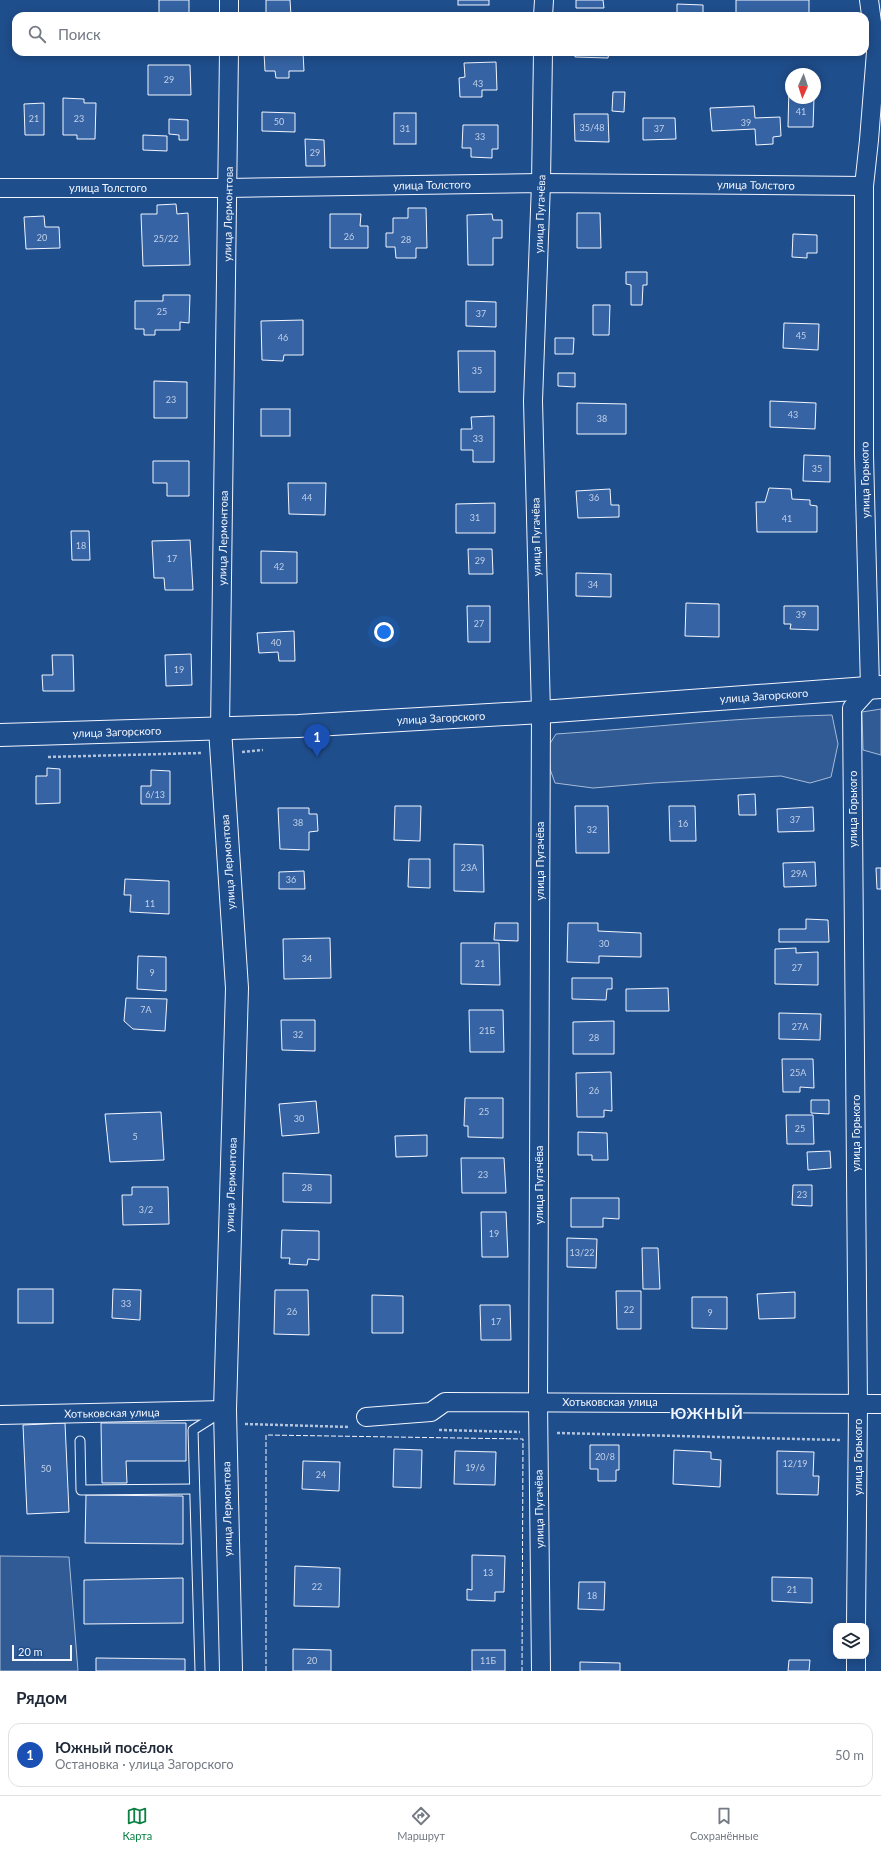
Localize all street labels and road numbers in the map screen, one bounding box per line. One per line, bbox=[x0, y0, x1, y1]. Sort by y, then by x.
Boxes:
street label: улица Лермонтова bbox=[220, 166, 235, 262]
street label: улица Пугачёва bbox=[532, 174, 547, 254]
street label: улица Толстого bbox=[393, 177, 471, 192]
street label: улица Толстого bbox=[717, 177, 795, 192]
street label: улица Толстого bbox=[69, 181, 147, 194]
street label: улица Горького bbox=[857, 442, 872, 519]
street label: улица Лермонтова bbox=[215, 490, 230, 586]
street label: улица Пугачёва bbox=[528, 497, 543, 577]
street label: улица Загорского bbox=[719, 686, 809, 705]
street label: улица Загорского bbox=[396, 709, 486, 726]
street label: улица Загорского bbox=[72, 723, 162, 740]
street label: улица Горького bbox=[846, 771, 859, 847]
street label: улица Лермонтова bbox=[218, 814, 237, 910]
street label: улица Пугачёва bbox=[533, 822, 546, 900]
street label: улица Горького bbox=[849, 1095, 862, 1171]
street label: улица Лермонтова bbox=[222, 1137, 239, 1233]
street label: улица Пугачёва bbox=[532, 1146, 545, 1224]
street label: Хотьковская улица bbox=[562, 1395, 658, 1408]
street label: Хотьковская улица bbox=[64, 1405, 160, 1420]
street label: улица Горького bbox=[851, 1419, 864, 1495]
street label: улица Лермонтова bbox=[219, 1461, 234, 1557]
street label: улица Пугачёва bbox=[531, 1469, 546, 1549]

